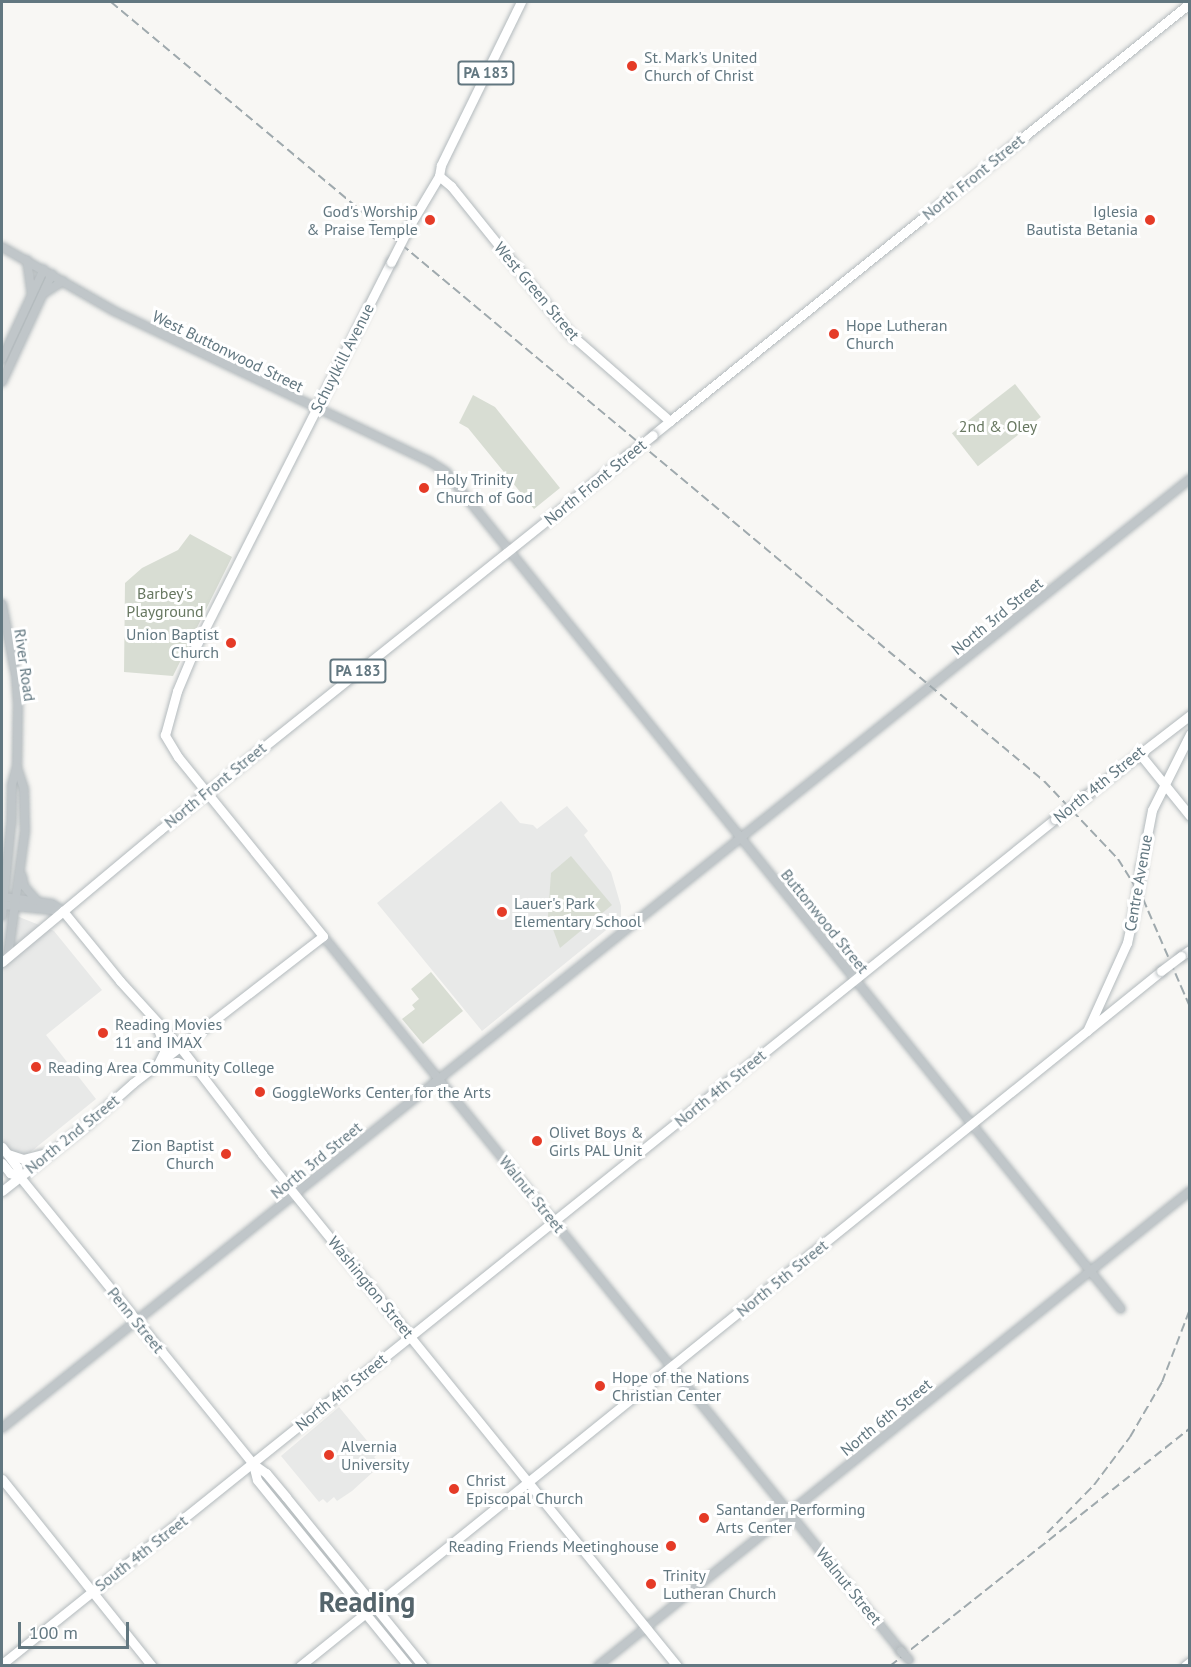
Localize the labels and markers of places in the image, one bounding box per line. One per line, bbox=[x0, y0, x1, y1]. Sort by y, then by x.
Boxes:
place label: St. Mark's United Church of Christ bbox=[644, 47, 759, 85]
marker: St. Mark's United Church of Christ bbox=[625, 59, 639, 73]
place label: God's Worship & Praise Temple bbox=[306, 201, 418, 239]
place label: Iglesia Bautista Betania bbox=[1026, 201, 1138, 239]
marker: God's Worship & Praise Temple bbox=[423, 213, 437, 227]
marker: Iglesia Bautista Betania bbox=[1143, 213, 1157, 227]
place label: Hope Lutheran Church bbox=[846, 315, 947, 353]
marker: Hope Lutheran Church bbox=[827, 327, 841, 341]
place label: Holy Trinity Church of God bbox=[436, 469, 533, 507]
marker: Holy Trinity Church of God bbox=[417, 481, 431, 495]
place label: Union Baptist Church bbox=[126, 624, 219, 662]
marker: Union Baptist Church bbox=[224, 636, 238, 650]
place label: Lauer's Park Elementary School bbox=[514, 893, 642, 931]
marker: Lauer's Park Elementary School bbox=[495, 905, 509, 919]
place label: Reading Movies 11 and IMAX bbox=[115, 1014, 222, 1052]
marker: Reading Movies 11 and IMAX bbox=[96, 1026, 110, 1040]
place label: Reading Area Community College bbox=[48, 1057, 276, 1077]
marker: Reading Area Community College bbox=[29, 1060, 43, 1074]
place label: GoggleWorks Center for the Arts bbox=[272, 1082, 491, 1102]
marker: GoggleWorks Center for the Arts bbox=[253, 1085, 267, 1099]
place label: Olivet Boys & Girls PAL Unit bbox=[549, 1122, 643, 1160]
marker: Olivet Boys & Girls PAL Unit bbox=[530, 1134, 544, 1148]
place label: Zion Baptist Church bbox=[132, 1135, 214, 1173]
marker: Zion Baptist Church bbox=[219, 1147, 233, 1161]
place label: Hope of the Nations Christian Center bbox=[612, 1367, 749, 1405]
marker: Hope of the Nations Christian Center bbox=[593, 1379, 607, 1393]
place label: Alvernia University bbox=[341, 1436, 409, 1474]
marker: Alvernia University bbox=[322, 1448, 336, 1462]
place label: Christ Episcopal Church bbox=[466, 1470, 583, 1508]
marker: Christ Episcopal Church bbox=[447, 1482, 461, 1496]
place label: Santander Performing Arts Center bbox=[716, 1499, 865, 1537]
marker: Santander Performing Arts Center bbox=[697, 1511, 711, 1525]
place label: Reading Friends Meetinghouse bbox=[449, 1536, 659, 1556]
marker: Reading Friends Meetinghouse bbox=[664, 1539, 678, 1553]
place label: Trinity Lutheran Church bbox=[663, 1565, 776, 1603]
marker: Trinity Lutheran Church bbox=[644, 1577, 658, 1591]

